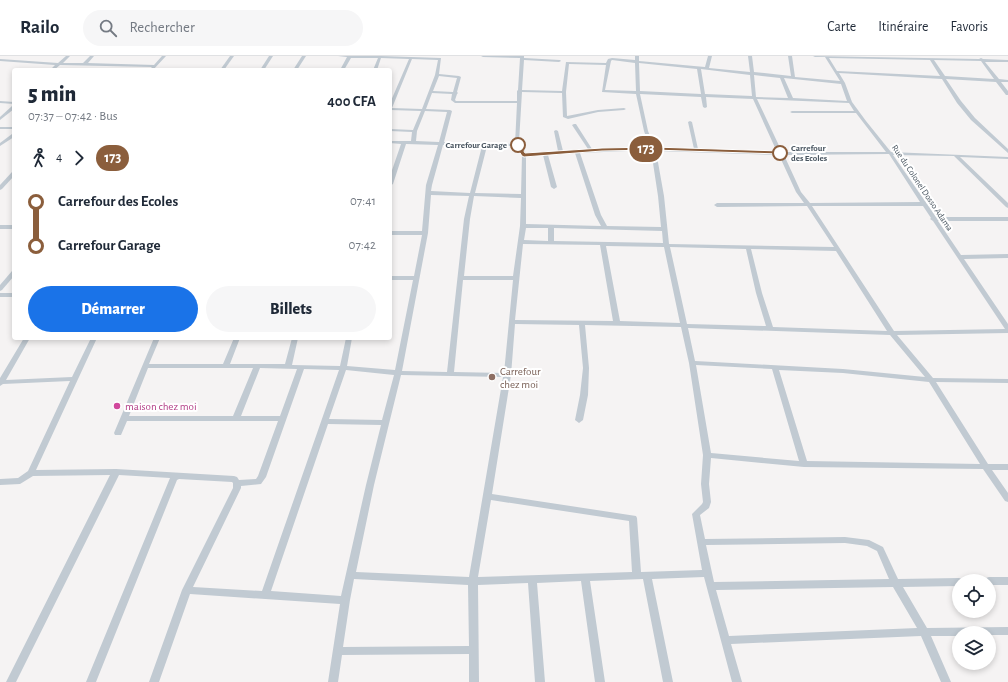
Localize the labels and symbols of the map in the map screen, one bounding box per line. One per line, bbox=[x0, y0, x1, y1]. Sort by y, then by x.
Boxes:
line badge: 173 bbox=[623, 136, 669, 162]
marker: Carrefour Garage bbox=[510, 137, 526, 153]
place label: Carrefour Garage bbox=[445, 141, 507, 150]
street label: Rue du Colonel Dosso Adama bbox=[890, 143, 954, 233]
place label: Carrefour des Ecoles bbox=[791, 144, 828, 163]
marker: Carrefour des Ecoles bbox=[772, 145, 788, 161]
place label: Carrefour chez moi bbox=[500, 366, 541, 390]
marker: Carrefour chez moi bbox=[487, 372, 497, 382]
marker: maison chez moi bbox=[112, 401, 122, 411]
place label: maison chez moi bbox=[125, 401, 197, 412]

